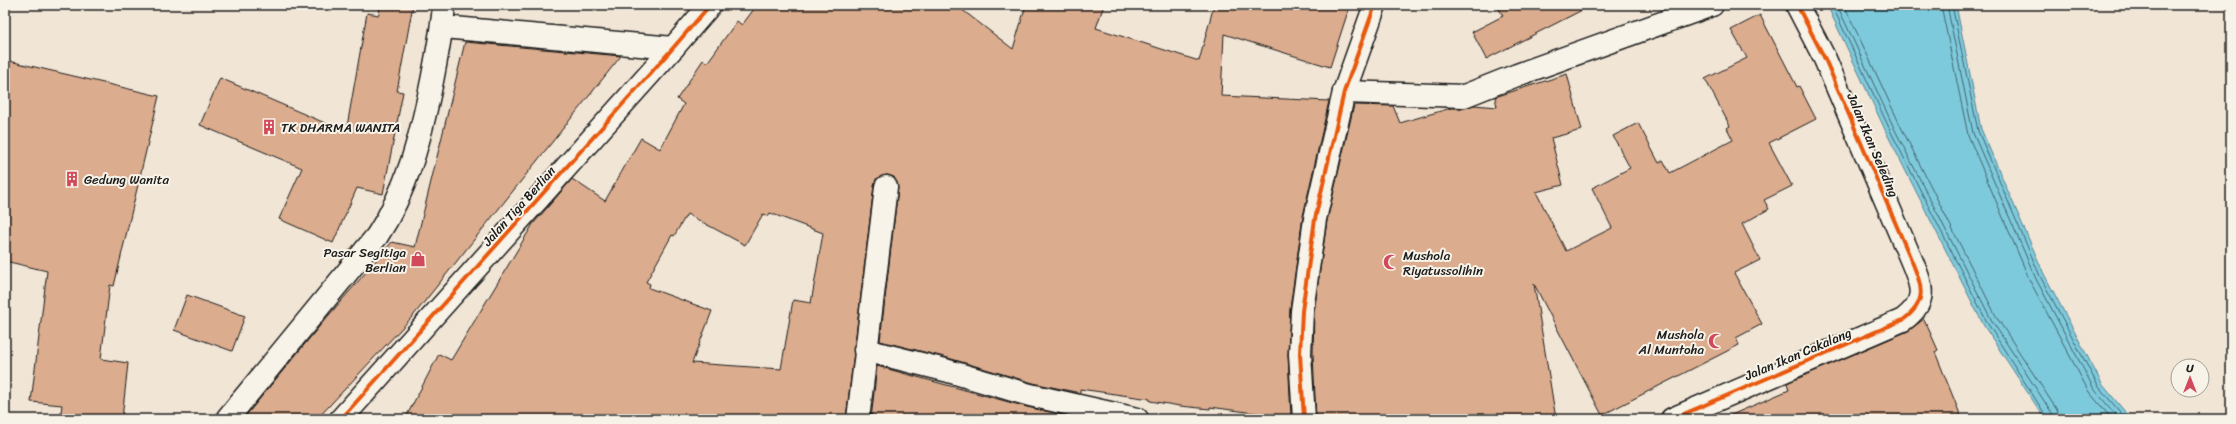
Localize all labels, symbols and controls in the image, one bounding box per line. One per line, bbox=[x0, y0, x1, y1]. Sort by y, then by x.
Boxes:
street label: Jalan Ikan Seleding bbox=[1840, 88, 1906, 201]
place label: TK DHARMA WANITA bbox=[281, 116, 400, 139]
building icon: TK DHARMA WANITA bbox=[260, 118, 278, 136]
street label: Jalan Tiga Berlian bbox=[476, 161, 561, 252]
place label: Gedung Wanita bbox=[84, 168, 169, 191]
building icon: Gedung Wanita bbox=[63, 170, 81, 188]
place label: Pasar Segitiga Berlian bbox=[323, 241, 406, 279]
place label: Mushola Riyatussolihin bbox=[1403, 244, 1483, 282]
shop icon: Pasar Segitiga Berlian bbox=[409, 250, 427, 268]
mosque icon: Mushola Riyatussolihin bbox=[1382, 253, 1400, 271]
street label: Jalan Ikan Cakalang bbox=[1740, 321, 1855, 387]
place label: Mushola Al Muntoha bbox=[1638, 323, 1704, 361]
mosque icon: Mushola Al Muntoha bbox=[1707, 332, 1725, 350]
north arrow bbox=[2170, 358, 2210, 398]
text: U bbox=[2186, 359, 2194, 378]

